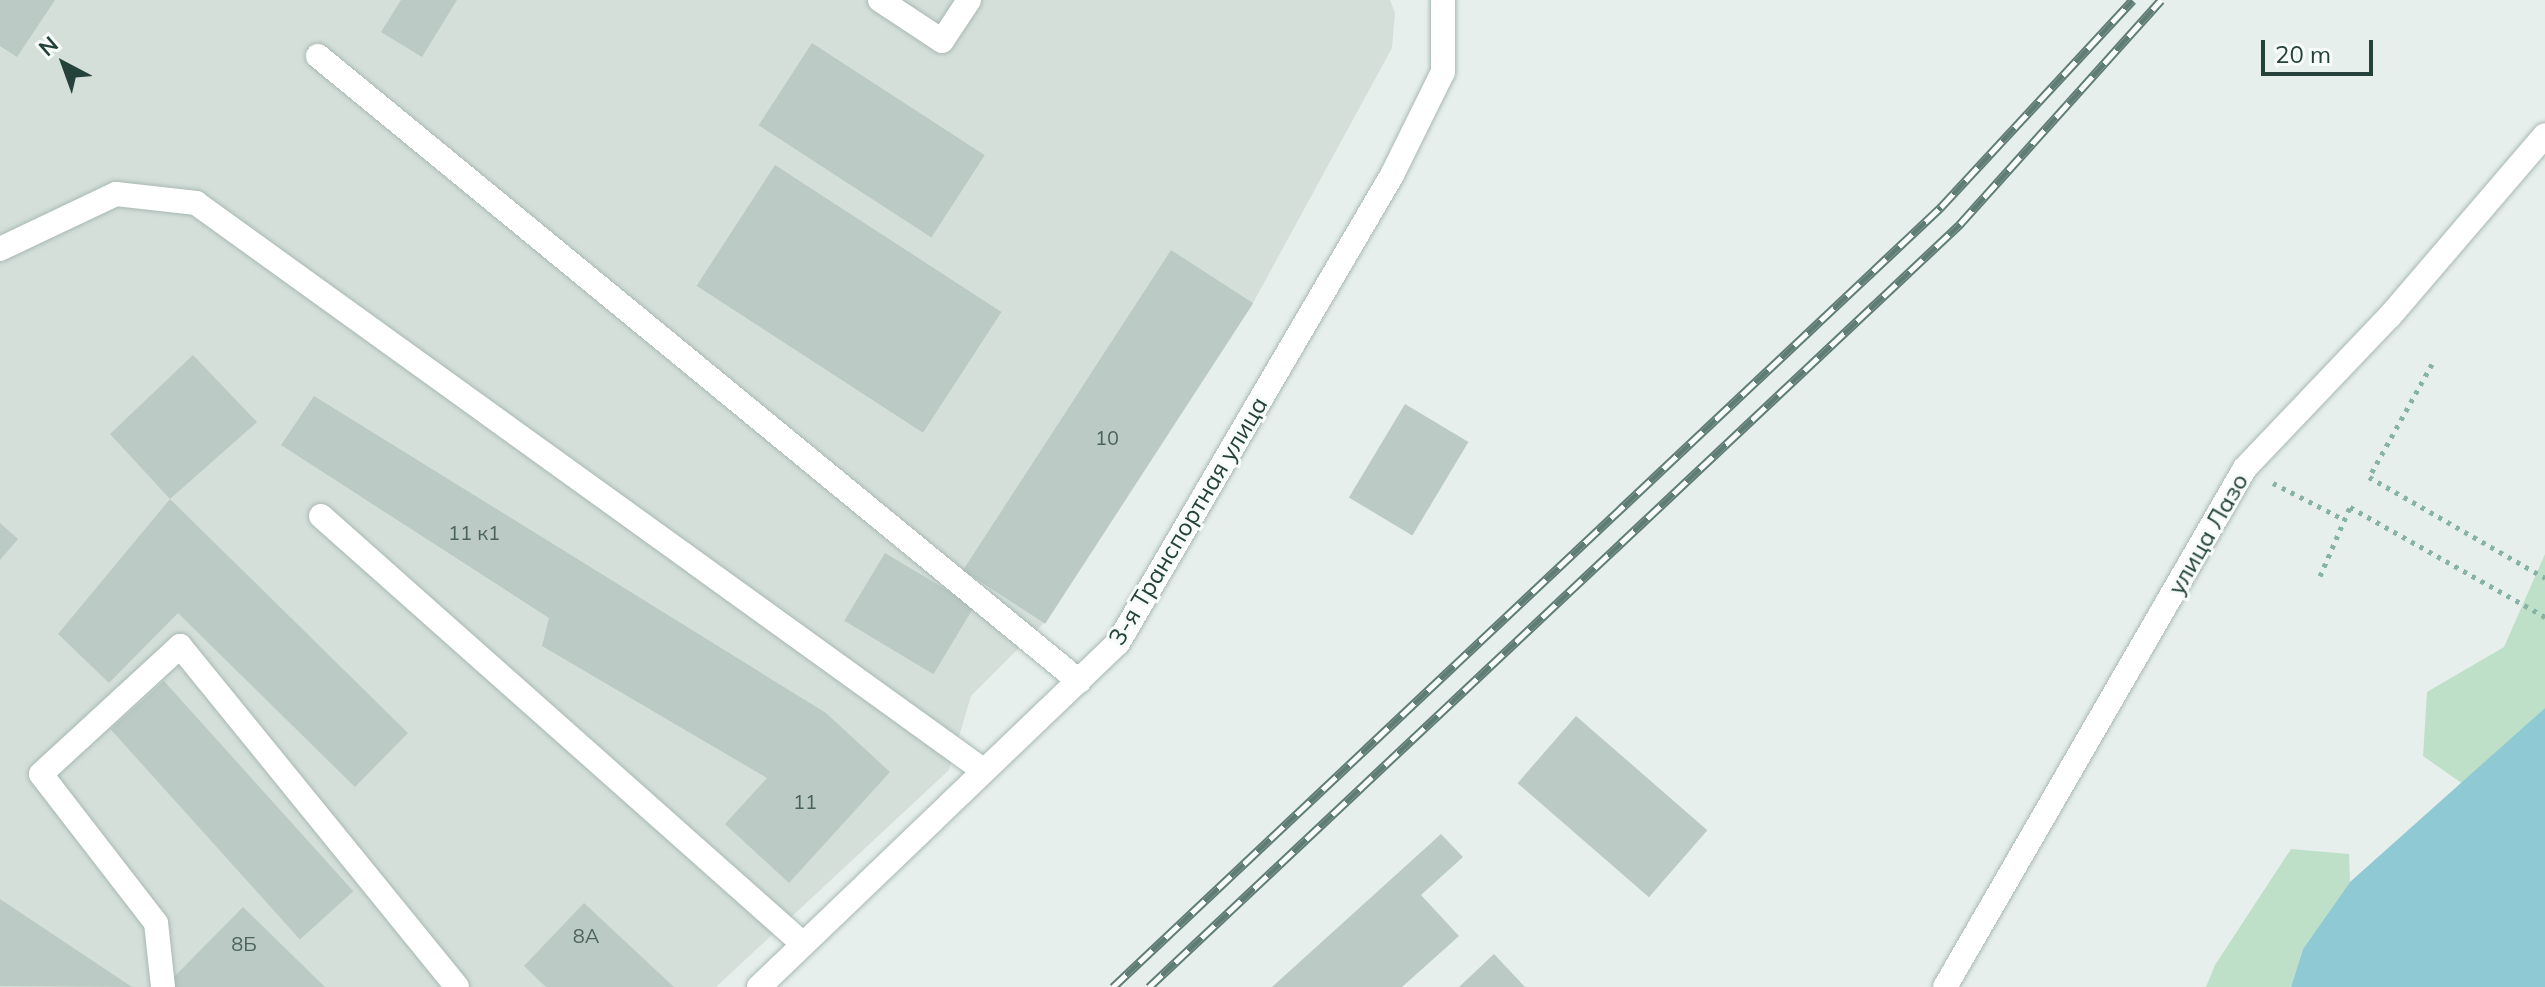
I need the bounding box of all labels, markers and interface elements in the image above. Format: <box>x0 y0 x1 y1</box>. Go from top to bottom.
north arrow <box>24 24 104 104</box>
scale bar <box>2265 24 2377 74</box>
text: N <box>33 30 64 62</box>
text: 20 m <box>2275 39 2331 69</box>
street label: 3-я Транспортная улица <box>1102 392 1274 650</box>
house number: 10 <box>1095 425 1119 449</box>
street label: улица Лазо <box>2162 468 2254 600</box>
house number: 11 к1 <box>448 520 500 544</box>
house number: 11 <box>793 789 817 813</box>
house number: 8А <box>573 923 599 947</box>
house number: 8Б <box>231 931 257 955</box>

